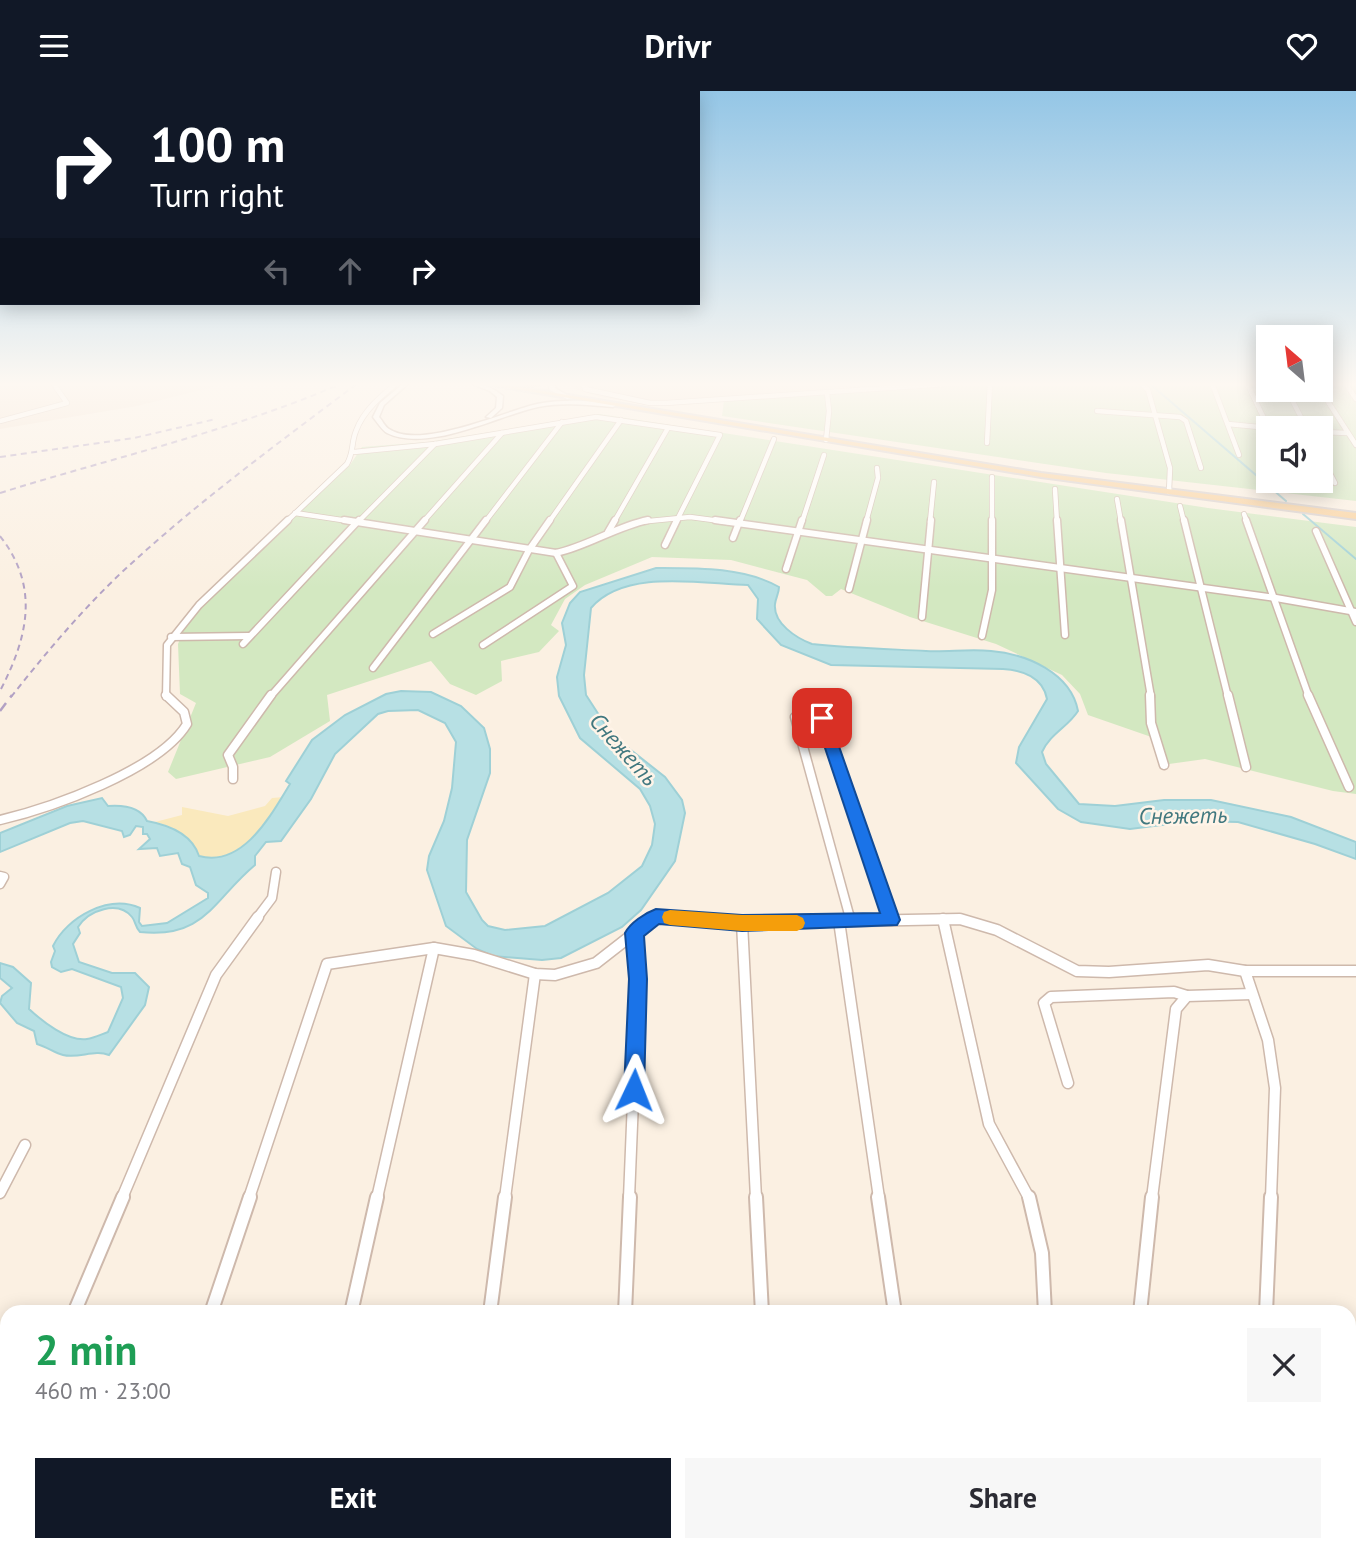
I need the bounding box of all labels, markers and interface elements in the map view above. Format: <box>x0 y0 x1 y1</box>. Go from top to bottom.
text: Drivr <box>644 25 712 67</box>
icon: menu <box>35 27 73 65</box>
icon: heart <box>1283 27 1321 65</box>
text: 100 m <box>150 112 285 176</box>
icon: right <box>35 119 126 210</box>
text: Turn right <box>150 174 284 216</box>
icon: left <box>258 252 296 290</box>
icon: ahead <box>331 252 369 290</box>
icon: right <box>404 252 442 290</box>
north arrow <box>1256 325 1334 403</box>
map controls <box>1256 325 1333 493</box>
button: sound <box>1256 416 1333 493</box>
pin <box>792 688 852 748</box>
icon: arrive <box>803 699 841 737</box>
water label: Снежеть <box>584 706 664 792</box>
water label: Снежеть <box>1138 800 1228 830</box>
position arrow <box>597 1053 671 1127</box>
text: 2 min <box>35 1322 137 1377</box>
button: close <box>1247 1328 1321 1402</box>
text: 460 m · 23:00 <box>35 1376 171 1405</box>
button: Exit <box>35 1458 671 1538</box>
button: Share <box>685 1458 1321 1538</box>

